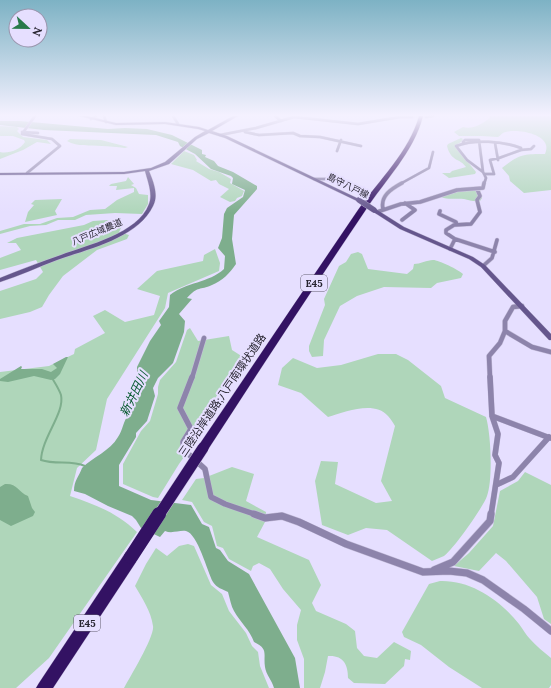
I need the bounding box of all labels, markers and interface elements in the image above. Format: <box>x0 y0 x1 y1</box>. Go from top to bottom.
north arrow <box>8 8 48 48</box>
text: N <box>29 25 45 39</box>
street label: 島守八戸線 <box>326 171 372 201</box>
street label: 八戸広域農道 <box>70 216 124 247</box>
road number: E45 <box>301 275 327 291</box>
street label: 三陸沿岸道路;八戸南環状道路 <box>175 331 269 459</box>
water label: 新井田川 <box>116 367 152 419</box>
road number: E45 <box>74 615 100 631</box>

